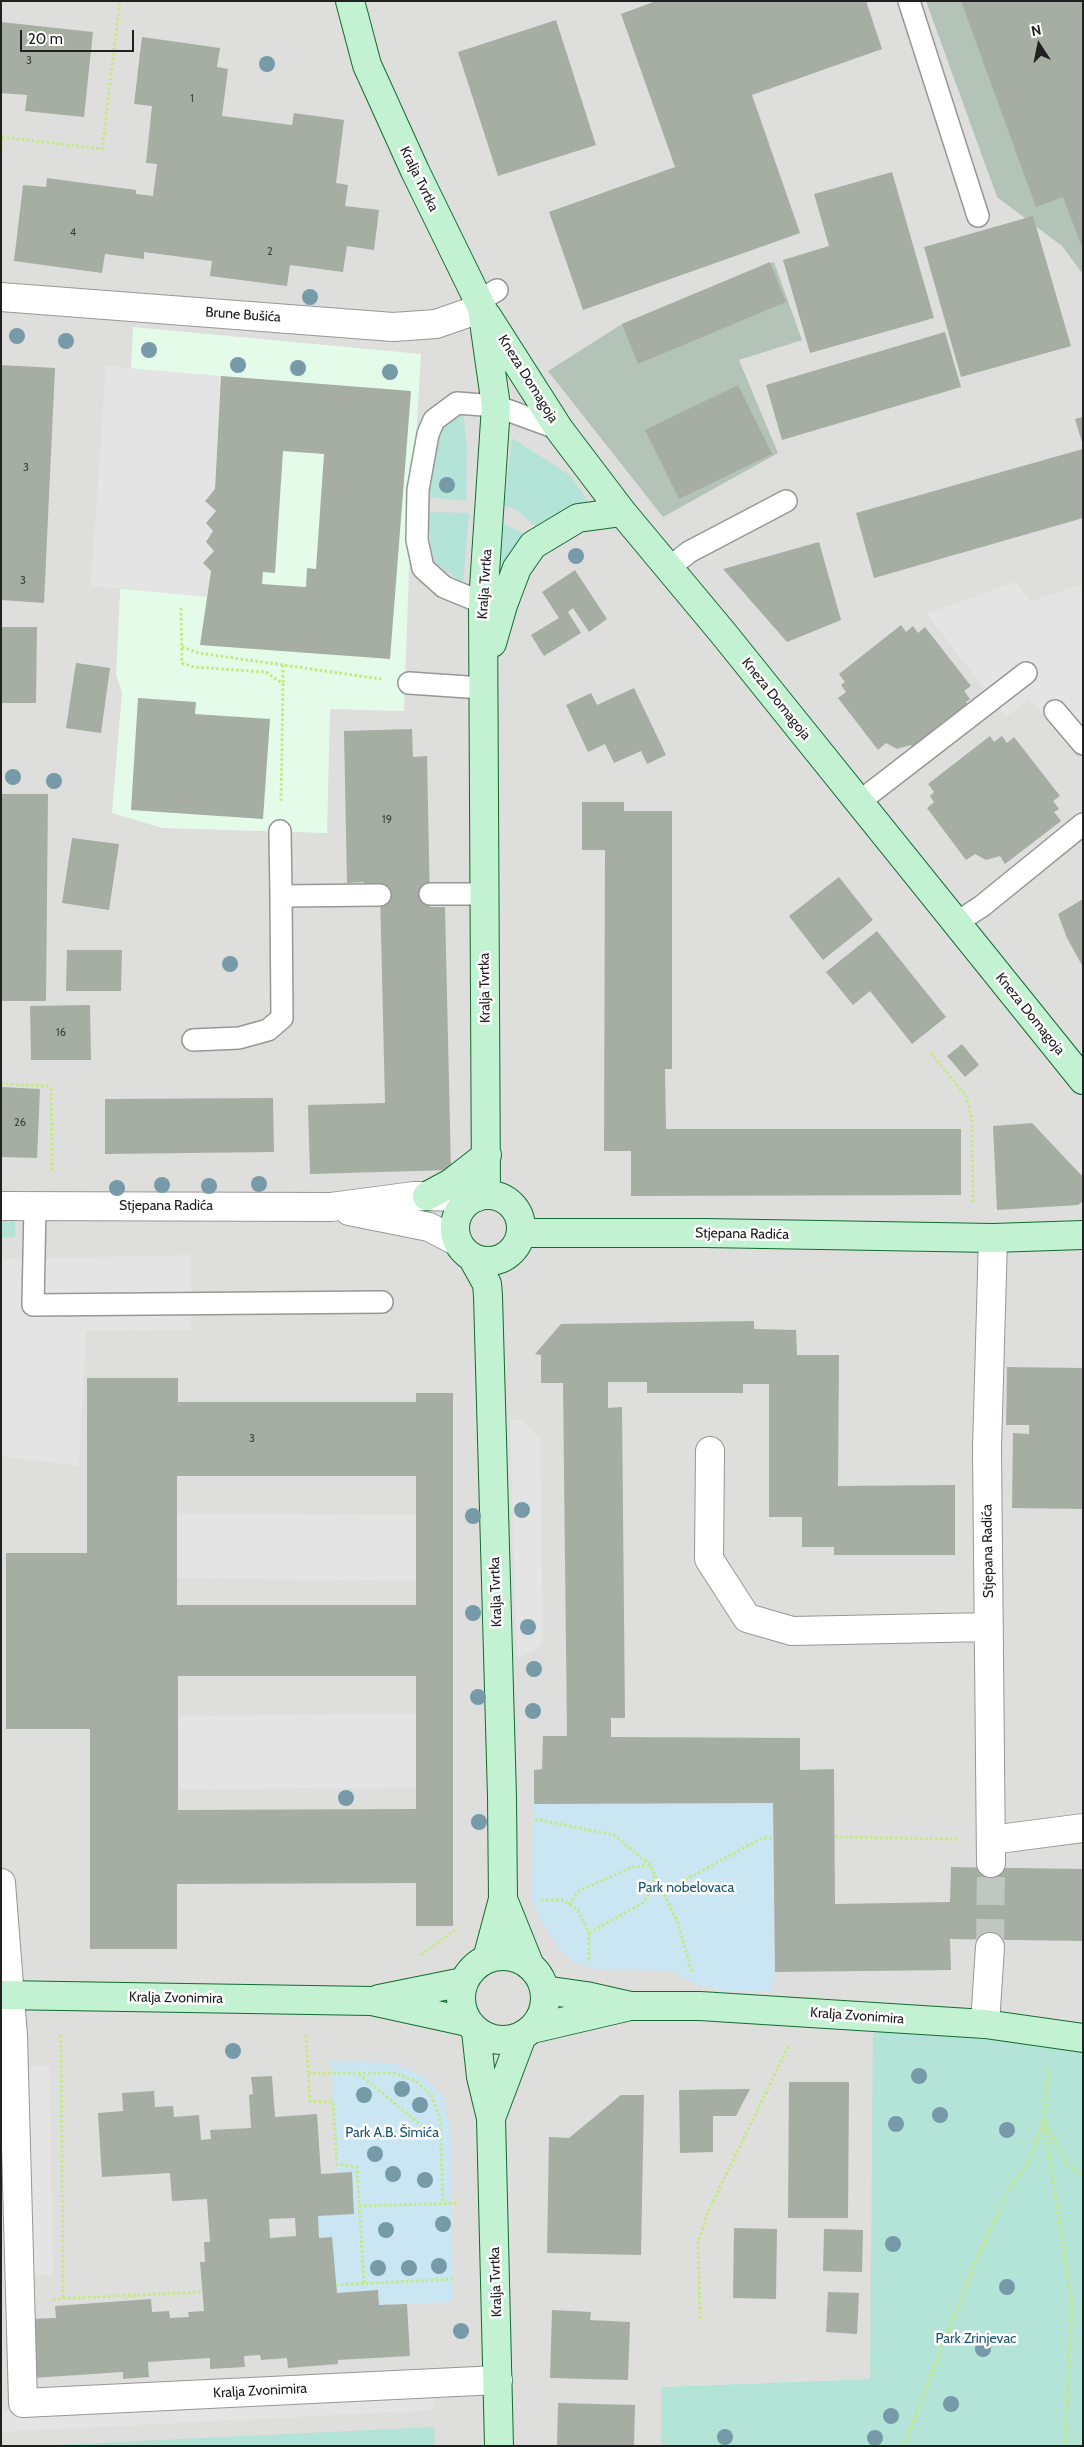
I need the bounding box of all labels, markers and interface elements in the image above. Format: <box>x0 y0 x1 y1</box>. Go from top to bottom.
scale bar <box>22 20 136 52</box>
north arrow <box>1014 20 1064 70</box>
text: N <box>1030 20 1043 40</box>
text: 20 m <box>28 30 63 48</box>
house number: 3 <box>26 54 32 68</box>
house number: 1 <box>190 92 194 106</box>
street label: Kralja Tvrtka <box>396 144 442 214</box>
house number: 4 <box>70 226 76 240</box>
house number: 2 <box>267 245 273 259</box>
street label: Brune Bušića <box>205 304 281 326</box>
street label: Kneza Domagoja <box>494 332 562 426</box>
house number: 3 <box>23 461 29 475</box>
street label: Kralja Tvrtka <box>474 548 496 620</box>
house number: 3 <box>20 574 26 588</box>
street label: Kneza Domagoja <box>738 655 814 743</box>
house number: 19 <box>382 813 392 827</box>
street label: Kralja Tvrtka <box>476 953 494 1023</box>
street label: Kneza Domagoja <box>992 970 1068 1058</box>
house number: 16 <box>56 1026 66 1040</box>
house number: 26 <box>14 1116 26 1130</box>
street label: Stjepana Radića <box>119 1198 213 1214</box>
street label: Stjepana Radića <box>695 1225 789 1243</box>
house number: 3 <box>249 1432 255 1446</box>
street label: Stjepana Radića <box>979 1504 997 1598</box>
street label: Kralja Tvrtka <box>486 1557 506 1627</box>
park label: Park nobelovaca <box>638 1880 734 1896</box>
street label: Kralja Zvonimira <box>129 1989 223 2007</box>
street label: Kralja Zvonimira <box>809 2004 905 2028</box>
park label: Park A.B. Šimića <box>345 2125 439 2141</box>
street label: Kralja Tvrtka <box>486 2247 506 2317</box>
park label: Park Zrinjevac <box>936 2331 1016 2347</box>
street label: Kralja Zvonimira <box>213 2380 307 2402</box>

